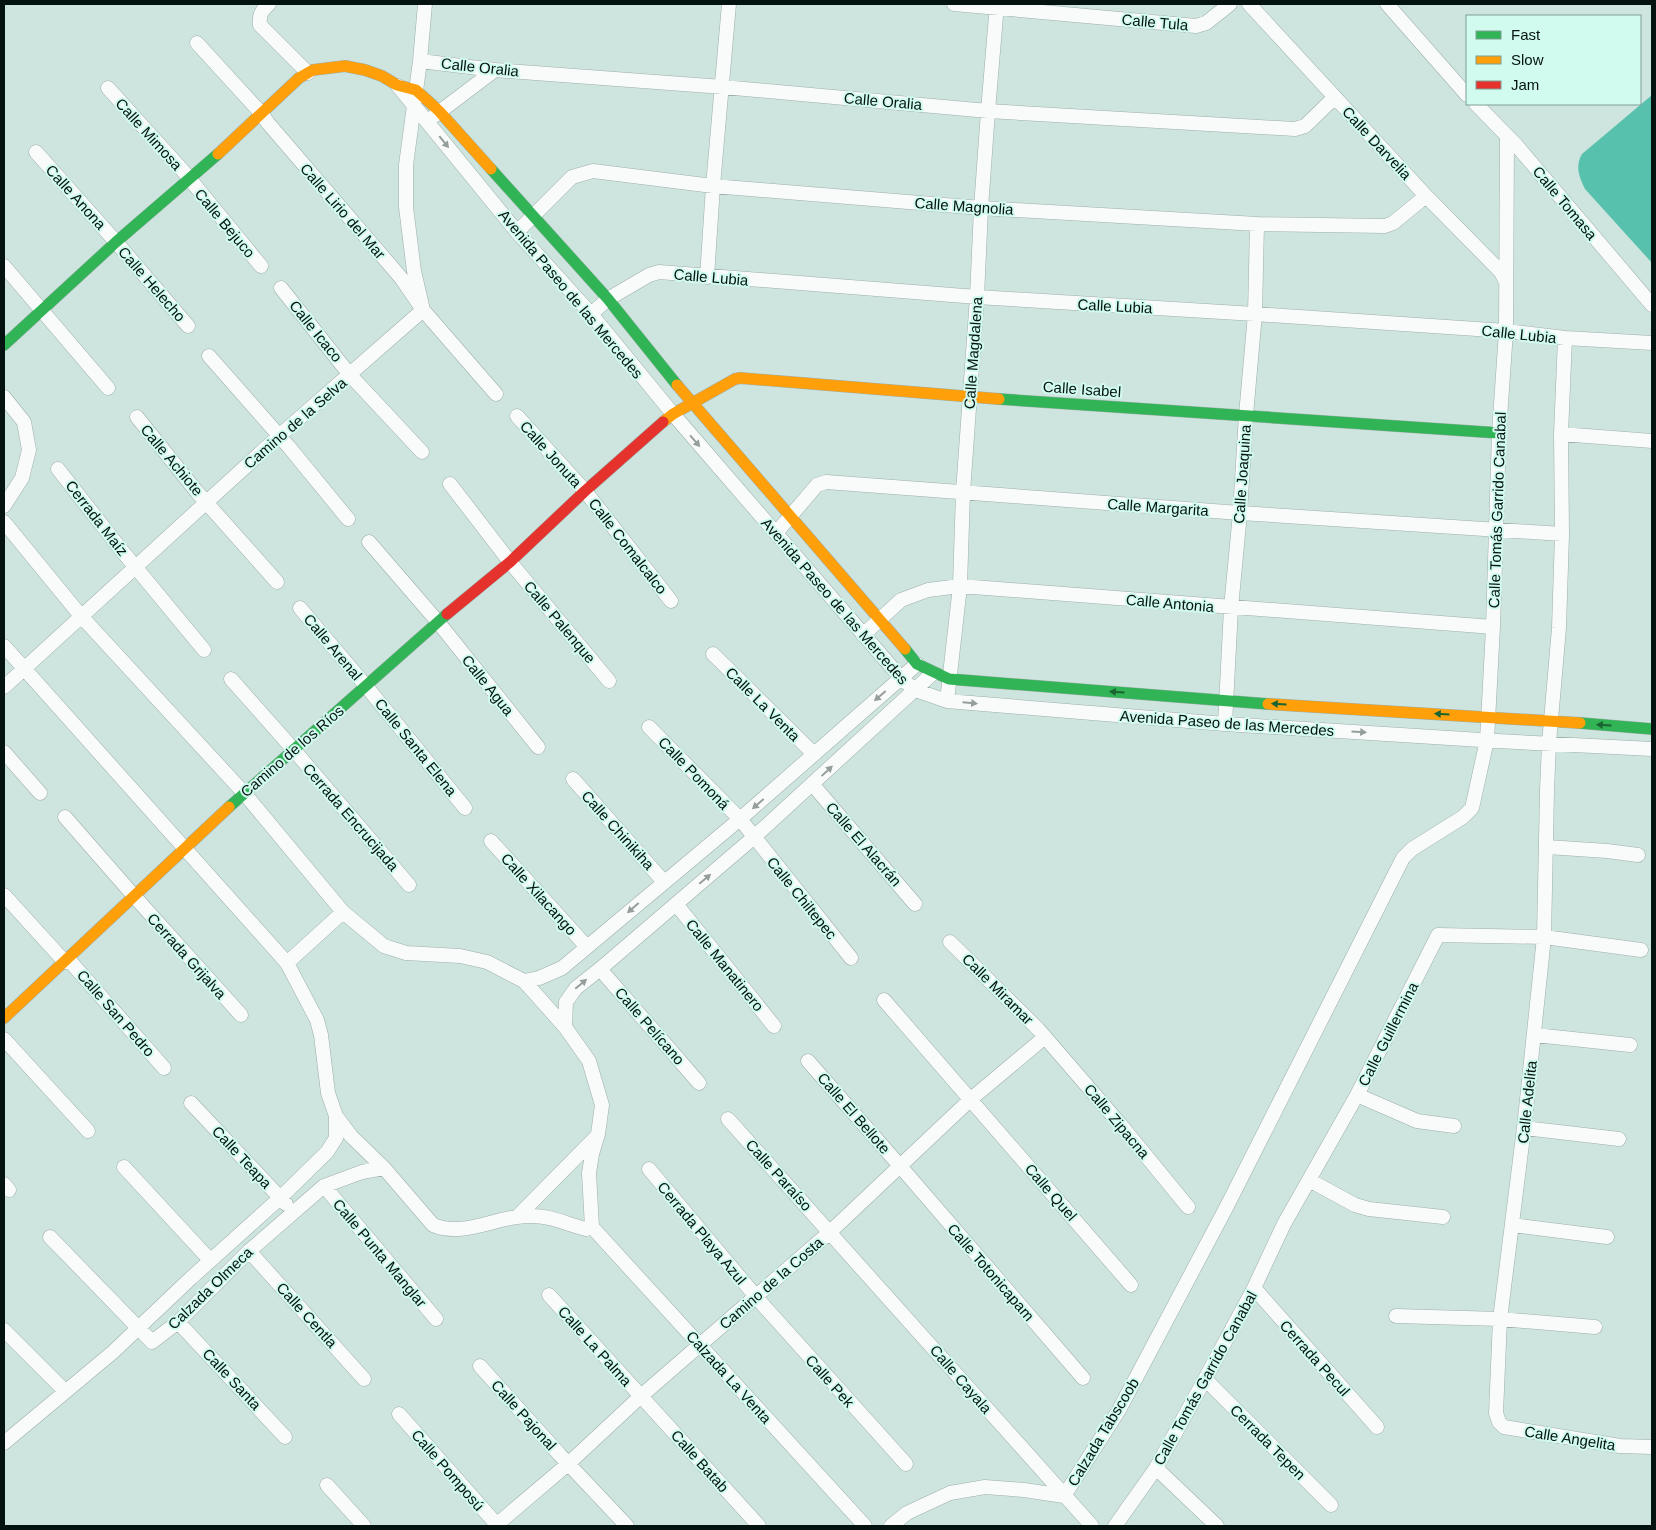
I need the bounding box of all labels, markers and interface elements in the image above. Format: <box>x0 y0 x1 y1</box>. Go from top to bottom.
street label: Calle Tula <box>1121 11 1190 33</box>
legend <box>1466 15 1641 105</box>
text: Fast <box>1511 26 1541 43</box>
text: Slow <box>1511 51 1544 68</box>
street label: Calle Oralia <box>440 54 521 80</box>
text: Jam <box>1511 76 1539 93</box>
street label: Calle Oralia <box>843 89 923 113</box>
street label: Calle Mimosa <box>112 95 186 174</box>
street label: Calle Darvelia <box>1339 103 1416 183</box>
one-way arrow <box>439 135 450 148</box>
street label: Calle Lirio del Mar <box>297 160 389 262</box>
street label: Calle Anona <box>43 161 110 233</box>
street label: Calle Tomasa <box>1529 163 1601 244</box>
street label: Calle Bejuco <box>191 185 259 261</box>
street label: Calle Magnolia <box>914 194 1015 218</box>
street label: Avenida Paseo de las Mercedes <box>495 206 647 382</box>
street label: Calle Helecho <box>115 243 189 325</box>
street label: Calle Lubia <box>673 265 750 289</box>
street label: Calle Magdalena <box>961 296 985 410</box>
street label: Calle Lubia <box>1077 296 1154 316</box>
street label: Calle Icaco <box>286 297 346 365</box>
street label: Calle Lubia <box>1481 322 1558 346</box>
street label: Camino de la Selva <box>240 373 350 472</box>
street label: Calle Isabel <box>1042 378 1122 400</box>
street label: Calle Tomás Garrido Canabal <box>1485 412 1509 608</box>
street label: Calle Jonuta <box>517 417 586 491</box>
street label: Calle Achiote <box>137 421 207 499</box>
street label: Calle Joaquina <box>1230 423 1254 524</box>
one-way arrow <box>690 434 701 447</box>
street label: Cerrada Maíz <box>62 477 132 559</box>
street label: Calle Comalcalco <box>585 495 671 597</box>
street label: Calle Margarita <box>1107 495 1210 519</box>
street label: Avenida Paseo de las Mercedes <box>758 514 912 688</box>
street label: Calle Palenque <box>521 578 599 666</box>
street label: Calle Antonia <box>1125 591 1215 615</box>
street label: Calle Arenal <box>300 611 366 683</box>
street label: Calle Agua <box>459 651 518 719</box>
street label: Calle La Venta <box>722 663 804 745</box>
one-way arrow <box>1109 688 1125 696</box>
one-way arrow <box>873 691 886 702</box>
street label: Calle Santa Elena <box>372 695 461 800</box>
one-way arrow <box>963 699 979 707</box>
one-way arrow <box>1271 700 1287 708</box>
street label: Camino de los Ríos <box>237 702 347 800</box>
street label: Avenida Paseo de las Mercedes <box>1119 707 1335 739</box>
one-way arrow <box>1433 710 1449 718</box>
one-way arrow <box>1595 720 1611 728</box>
one-way arrow <box>1351 729 1367 737</box>
street label: Calle Pomoná <box>655 733 733 813</box>
street label: Cerrada Encrucijada <box>300 760 403 875</box>
one-way arrow <box>821 766 834 777</box>
street label: Calle Chinikiha <box>578 787 658 873</box>
one-way arrow <box>751 798 764 809</box>
street label: Calle El Alacrán <box>823 798 905 890</box>
street label: Calle Xilacango <box>498 850 580 938</box>
street label: Calle Chiltepec <box>764 853 841 943</box>
one-way arrow <box>699 873 711 885</box>
one-way arrow <box>627 902 639 913</box>
street label: Cerrada Grijalva <box>144 910 230 1003</box>
street label: Calle Manatinero <box>683 916 767 1014</box>
street label: Calle Miramar <box>959 950 1037 1028</box>
street label: Calle San Pedro <box>74 966 158 1060</box>
one-way arrow <box>575 978 588 989</box>
street label: Calle Guillermina <box>1354 979 1422 1089</box>
street label: Calle Pelícano <box>612 984 688 1068</box>
street label: Calle Adelita <box>1514 1059 1540 1144</box>
street label: Calle El Bellote <box>814 1069 894 1157</box>
street label: Calle Zipacna <box>1081 1080 1153 1162</box>
street label: Calle Teapa <box>209 1122 276 1192</box>
street label: Calle Paraíso <box>743 1136 815 1214</box>
street label: Calle Quel <box>1022 1160 1080 1224</box>
street label: Cerrada Playa Azul <box>654 1178 750 1288</box>
street label: Calle Punta Manglar <box>330 1195 430 1311</box>
street label: Calle Totonicapam <box>944 1220 1038 1324</box>
street label: Camino de la Costa <box>716 1233 827 1333</box>
street label: Calzada Olmeca <box>164 1243 256 1333</box>
street label: Calle Centla <box>273 1279 341 1352</box>
street label: Calle Tomás Garrido Canabal <box>1150 1288 1260 1468</box>
street label: Calle La Palma <box>555 1303 636 1390</box>
street label: Cerrada Pecul <box>1277 1317 1353 1399</box>
street label: Calzada La Venta <box>683 1327 775 1427</box>
street label: Calle Cayala <box>927 1341 996 1417</box>
street label: Calle Santa <box>199 1345 265 1414</box>
street label: Calle Pek <box>802 1351 858 1411</box>
street label: Calzada Tabscoob <box>1064 1375 1142 1489</box>
street label: Calle Pajonal <box>488 1376 560 1454</box>
street label: Cerrada Tepen <box>1227 1401 1309 1483</box>
street label: Calle Angelita <box>1523 1422 1617 1454</box>
street label: Calle Pomposú <box>408 1426 488 1514</box>
street label: Calle Batab <box>668 1426 732 1496</box>

